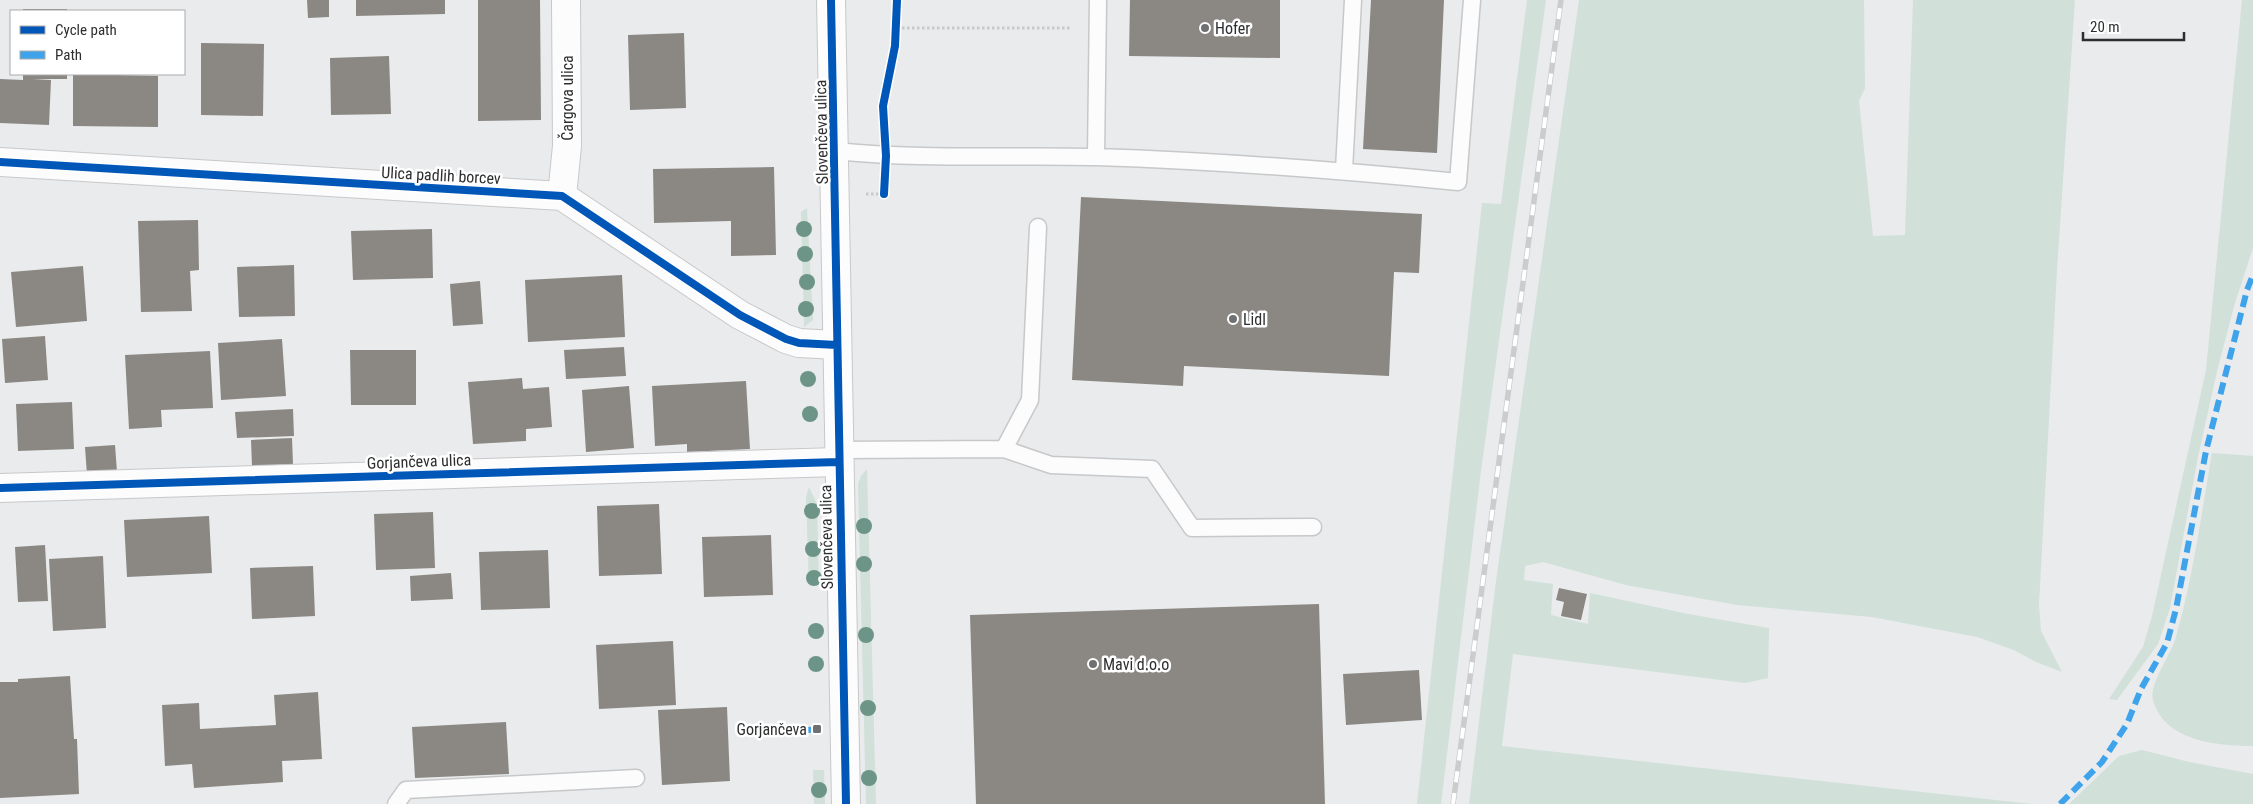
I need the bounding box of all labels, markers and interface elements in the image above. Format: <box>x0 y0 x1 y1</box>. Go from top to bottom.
legend <box>10 10 185 75</box>
scale bar <box>2083 10 2184 42</box>
text: 20 m <box>2090 18 2120 36</box>
place label: Hofer <box>1215 19 1250 38</box>
text: Cycle path <box>55 21 117 39</box>
marker: Hofer <box>1199 22 1211 34</box>
text: Path <box>55 46 82 64</box>
street label: Čargova ulica <box>557 55 577 141</box>
street label: Slovenčeva ulica <box>811 79 832 185</box>
street label: Ulica padlih borcev <box>381 163 501 188</box>
place label: Lidl <box>1243 310 1266 329</box>
marker: Lidl <box>1227 313 1239 325</box>
street label: Gorjančeva ulica <box>367 450 471 473</box>
street label: Slovenčeva ulica <box>816 484 837 590</box>
place label: Mavi d.o.o <box>1103 655 1169 674</box>
marker: Mavi d.o.o <box>1087 658 1099 670</box>
place label: Gorjančeva <box>736 720 807 739</box>
marker: Gorjančeva <box>811 723 823 735</box>

